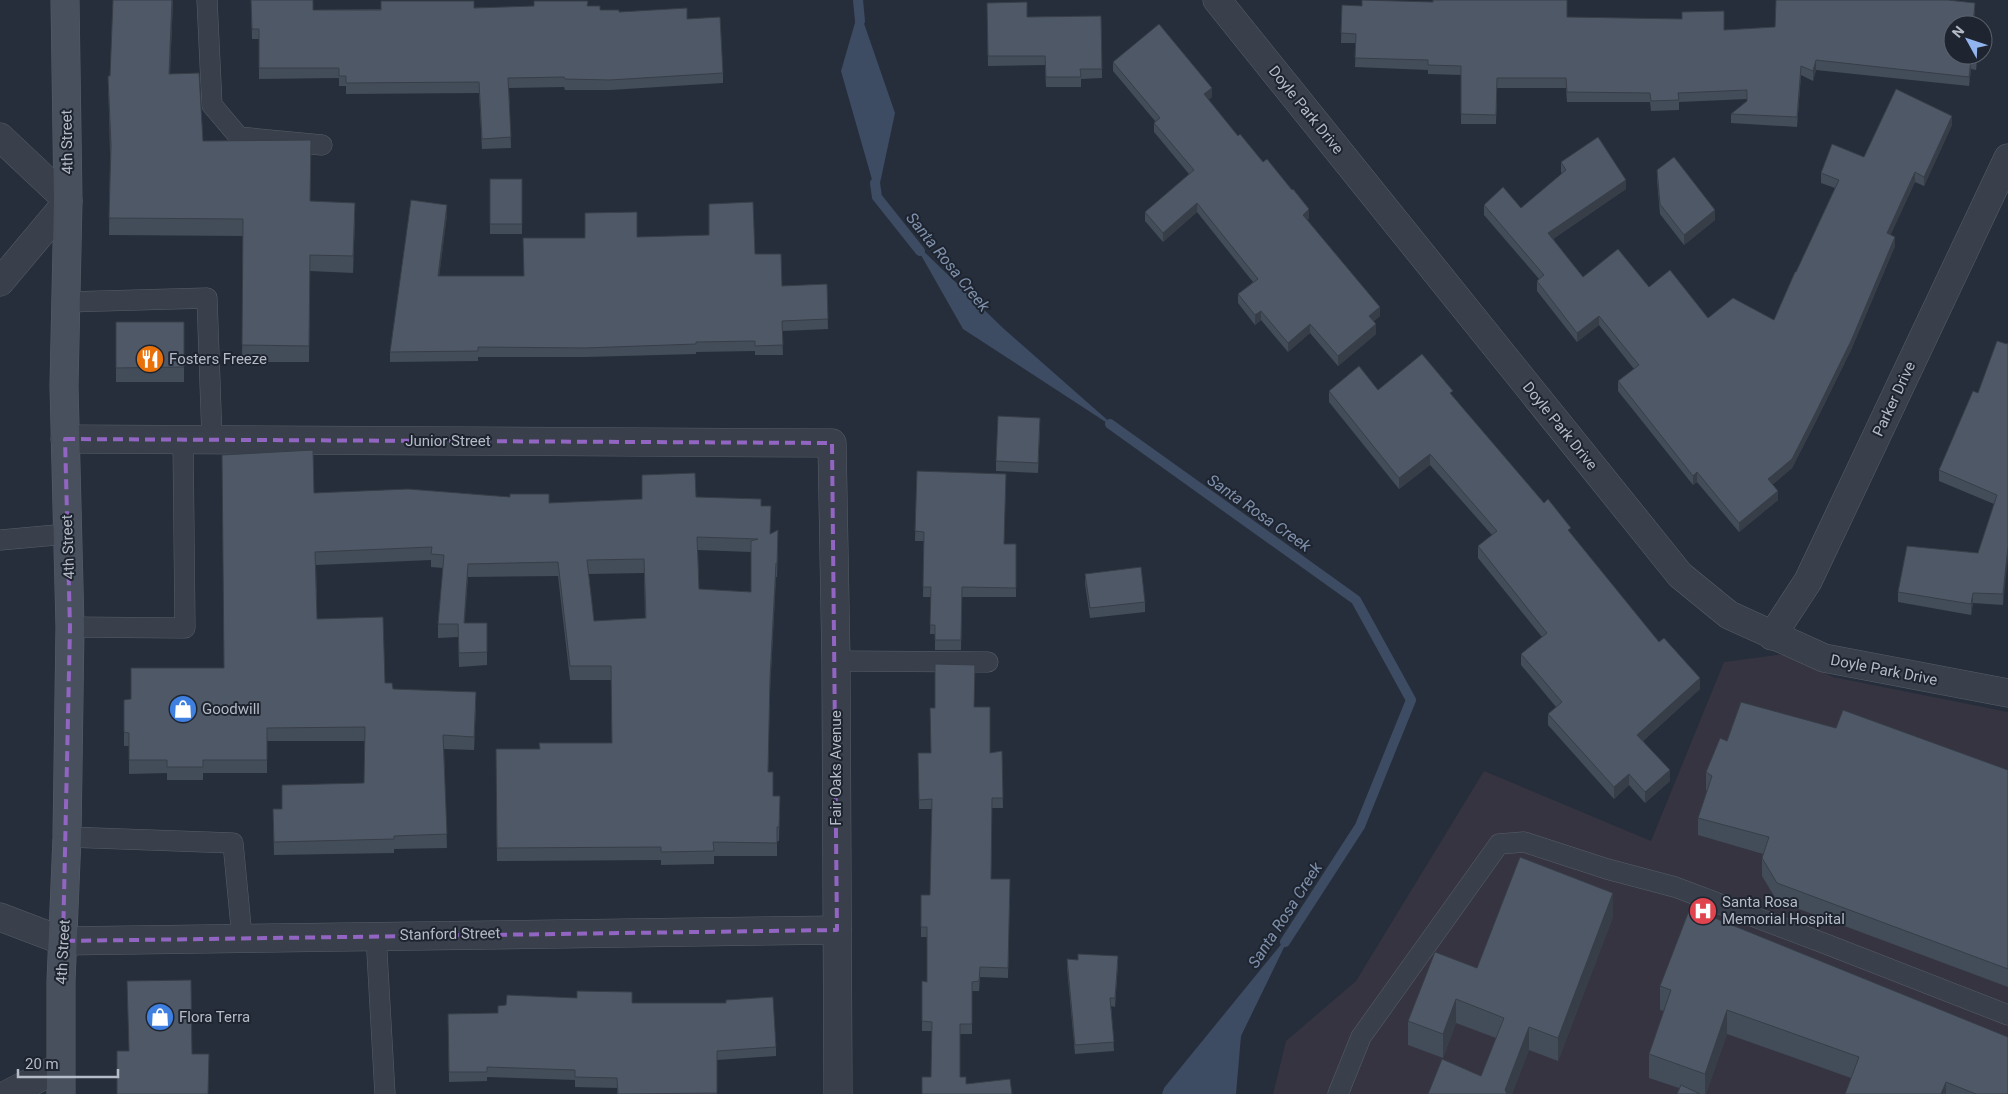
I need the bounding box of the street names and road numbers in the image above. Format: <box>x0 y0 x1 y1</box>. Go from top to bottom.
street label: Doyle Park Drive <box>1265 62 1347 158</box>
street label: 4th Street <box>57 109 77 175</box>
street label: Parker Drive <box>1869 359 1919 439</box>
street label: Doyle Park Drive <box>1519 378 1601 474</box>
street label: Junior Street <box>405 432 491 450</box>
street label: 4th Street <box>58 514 78 580</box>
street label: Doyle Park Drive <box>1829 651 1939 689</box>
street label: Fair Oaks Avenue <box>827 710 845 826</box>
street label: 4th Street <box>52 919 74 985</box>
street label: Stanford Street <box>399 924 501 944</box>

